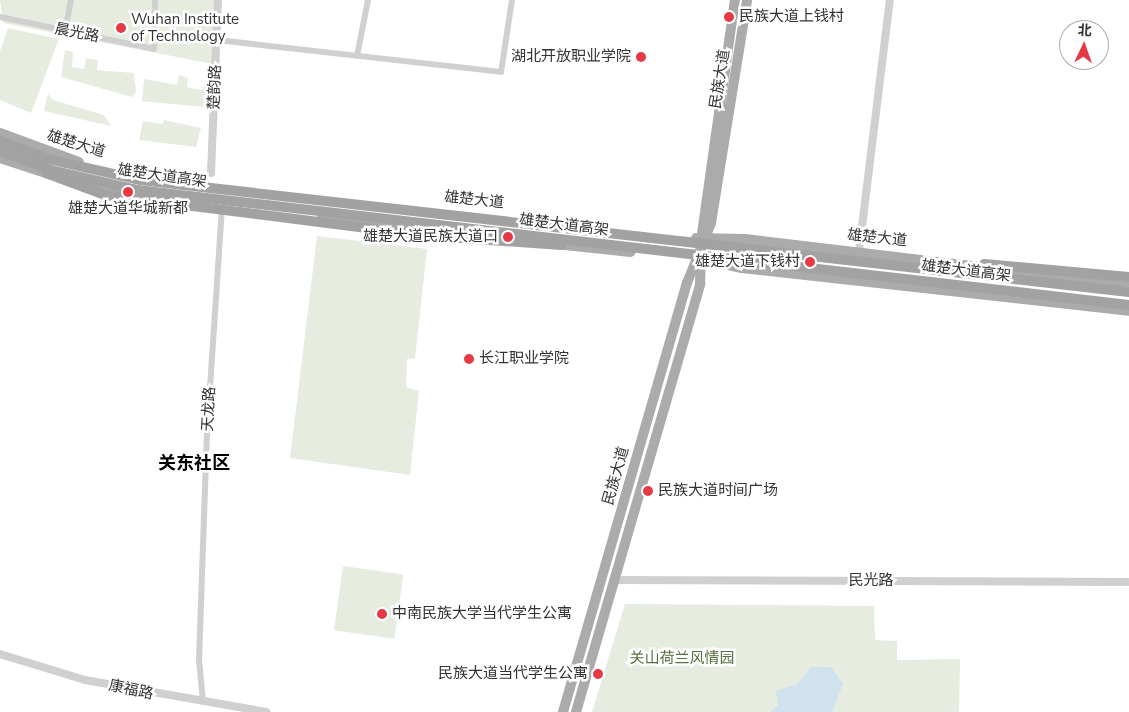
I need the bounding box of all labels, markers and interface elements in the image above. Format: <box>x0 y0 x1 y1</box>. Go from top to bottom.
place label: 民族大道上钱村 <box>739 8 844 26</box>
place label: Wuhan Institute of Technology <box>131 10 239 45</box>
marker: 民族大道上钱村 <box>723 11 735 23</box>
street label: 晨光路 <box>53 20 101 46</box>
north arrow <box>1059 20 1109 70</box>
text: 北 <box>1077 21 1092 40</box>
marker: Wuhan Institute of Technology <box>115 22 127 34</box>
place label: 湖北开放职业学院 <box>511 48 631 66</box>
street label: 民族大道 <box>706 48 734 110</box>
marker: 湖北开放职业学院 <box>635 51 647 63</box>
street label: 楚韵路 <box>205 64 225 110</box>
street label: 雄楚大道 <box>45 127 107 161</box>
street label: 雄楚大道高架 <box>116 161 208 191</box>
marker: 雄楚大道华城新都 <box>122 186 134 198</box>
street label: 雄楚大道 <box>443 188 505 212</box>
place label: 雄楚大道华城新都 <box>68 200 188 218</box>
street label: 雄楚大道高架 <box>518 211 610 239</box>
street label: 雄楚大道 <box>846 226 908 250</box>
place label: 雄楚大道民族大道口 <box>363 228 498 246</box>
marker: 雄楚大道民族大道口 <box>502 231 514 243</box>
place label: 雄楚大道下钱村 <box>695 253 800 271</box>
marker: 雄楚大道下钱村 <box>804 256 816 268</box>
street label: 雄楚大道高架 <box>920 257 1012 285</box>
place label: 长江职业学院 <box>479 350 569 368</box>
marker: 长江职业学院 <box>463 353 475 365</box>
street label: 天龙路 <box>199 386 219 432</box>
street label: 民族大道 <box>599 445 633 507</box>
district label: 关东社区 <box>158 452 230 474</box>
place label: 民族大道时间广场 <box>658 482 778 500</box>
marker: 民族大道时间广场 <box>642 485 654 497</box>
street label: 民光路 <box>849 572 893 590</box>
place label: 中南民族大学当代学生公寓 <box>392 605 572 623</box>
marker: 中南民族大学当代学生公寓 <box>376 608 388 620</box>
park label: 关山荷兰风情园 <box>630 650 734 668</box>
place label: 民族大道当代学生公寓 <box>438 665 588 683</box>
marker: 民族大道当代学生公寓 <box>592 668 604 680</box>
street label: 康福路 <box>107 677 155 703</box>

